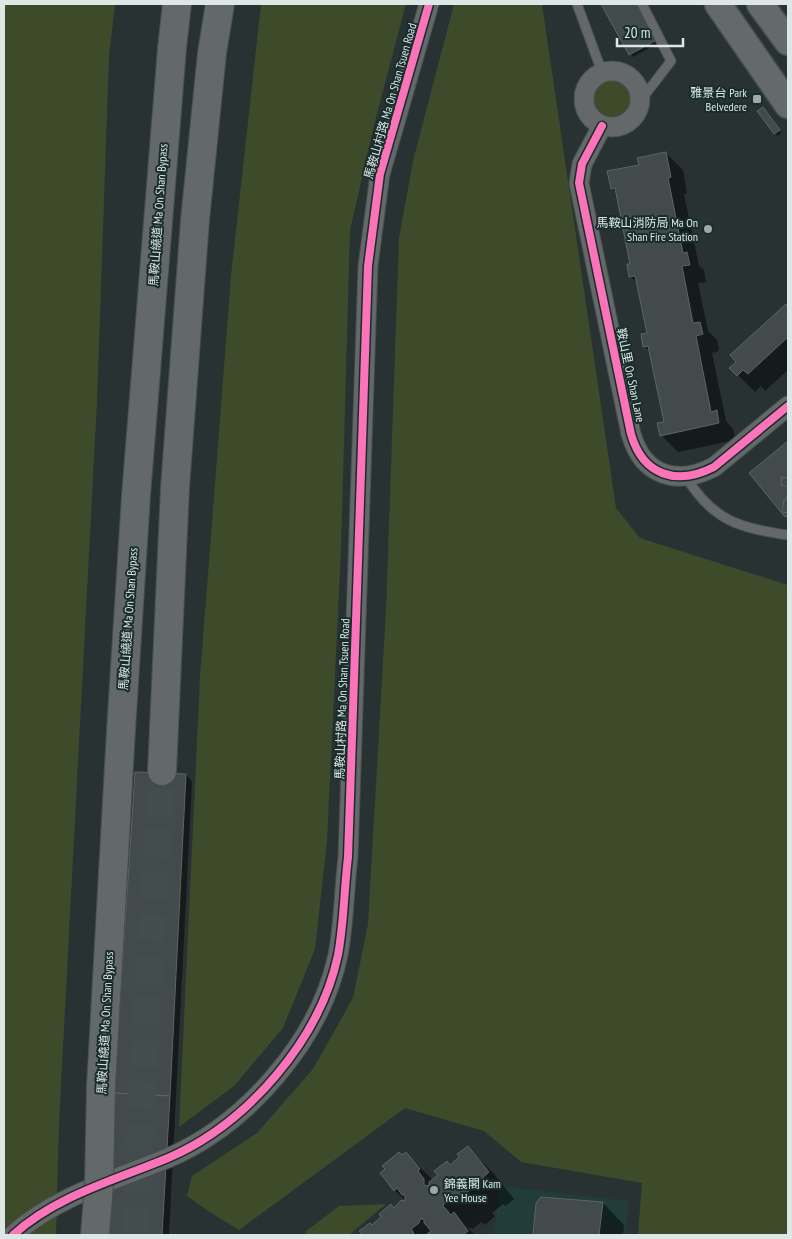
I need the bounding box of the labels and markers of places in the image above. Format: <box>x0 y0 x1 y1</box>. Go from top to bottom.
place label: 雅景台 Park Belvedere <box>691 85 747 114</box>
marker: 雅景台 Park Belvedere <box>751 93 763 105</box>
place label: 馬鞍山消防局 Ma On Shan Fire Station <box>597 215 698 244</box>
marker: 馬鞍山消防局 Ma On Shan Fire Station <box>702 223 714 235</box>
place label: 錦義閣 Kam Yee House <box>444 1176 501 1205</box>
marker: 錦義閣 Kam Yee House <box>428 1184 440 1196</box>

